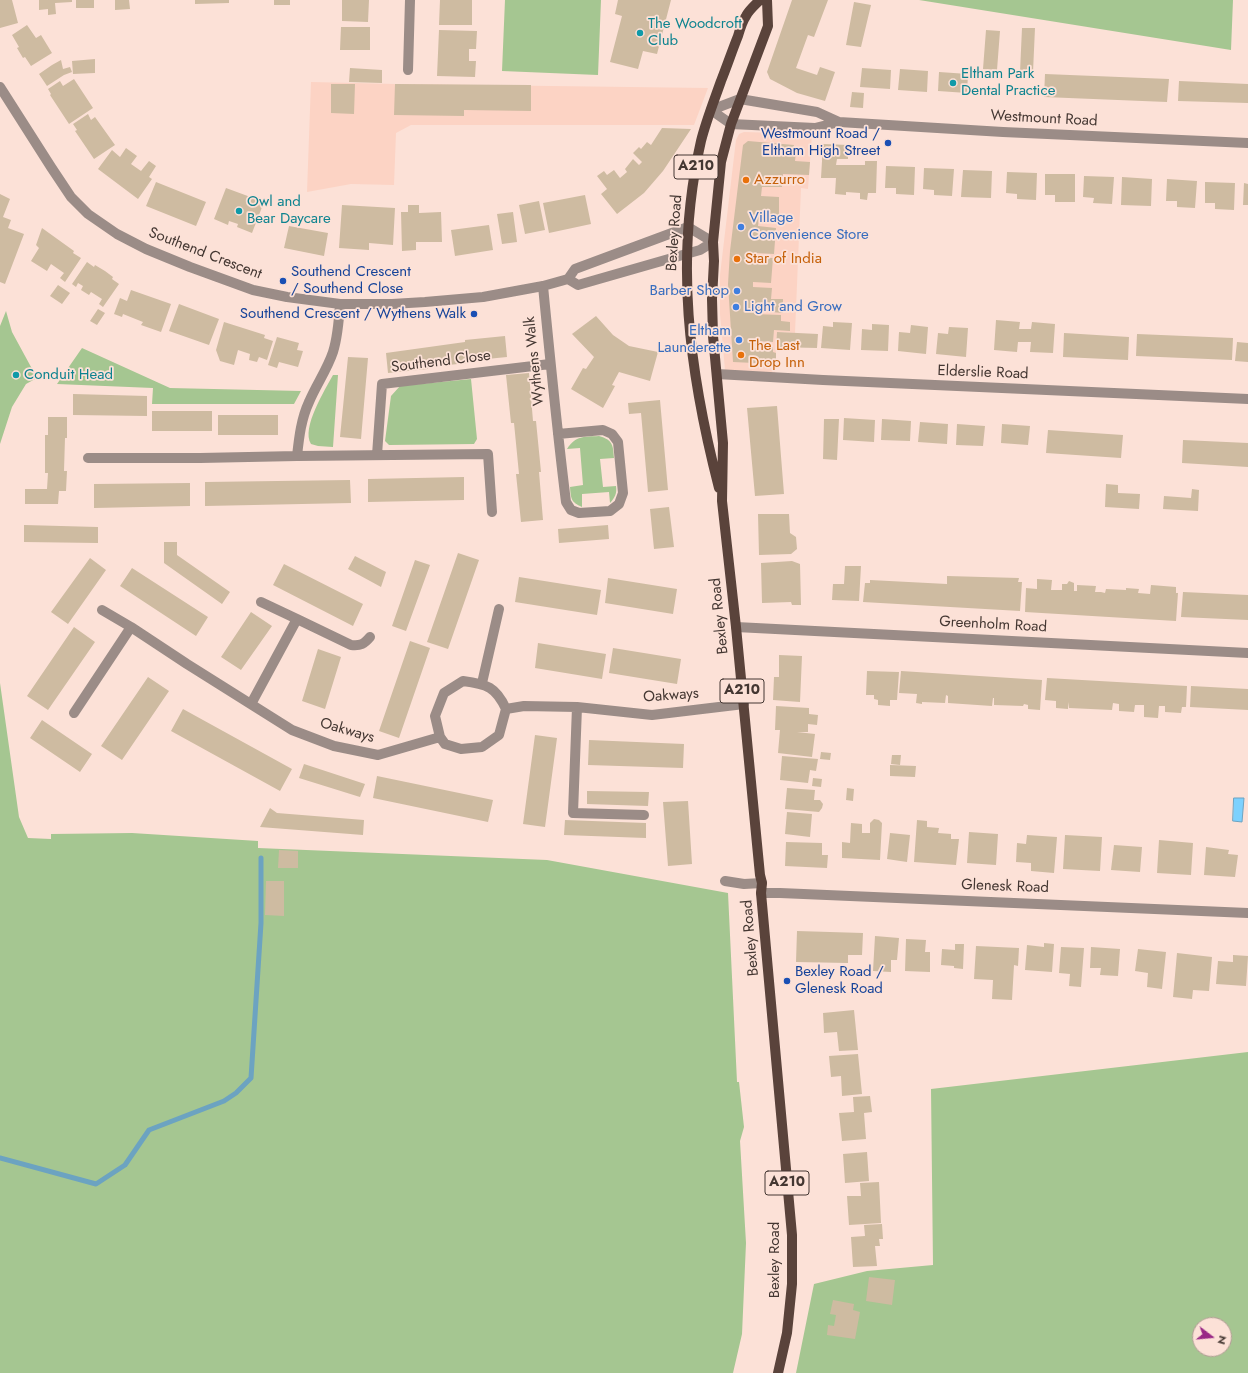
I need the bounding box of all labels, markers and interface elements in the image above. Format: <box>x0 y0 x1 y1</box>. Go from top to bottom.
place label: The Woodcroft Club <box>648 15 742 50</box>
marker: The Woodcroft Club <box>635 28 645 38</box>
place label: Eltham Park Dental Practice <box>961 65 1055 100</box>
marker: Eltham Park Dental Practice <box>948 78 958 88</box>
street label: Westmount Road <box>990 107 1098 131</box>
place label: Westmount Road / Eltham High Street <box>761 125 880 160</box>
marker: Westmount Road / Eltham High Street <box>883 138 893 148</box>
road number: A210 <box>674 155 718 179</box>
place label: Azzurro <box>754 171 805 189</box>
marker: Azzurro <box>741 175 751 185</box>
place label: Owl and Bear Daycare <box>247 193 331 228</box>
street label: Bexley Road <box>663 194 687 272</box>
marker: Owl and Bear Daycare <box>234 206 244 216</box>
place label: Village Convenience Store <box>749 209 869 244</box>
marker: Village Convenience Store <box>736 222 746 232</box>
street label: Southend Crescent <box>146 224 264 284</box>
place label: Star of India <box>745 250 822 268</box>
marker: Star of India <box>732 254 742 264</box>
place label: Southend Crescent / Southend Close <box>291 263 411 298</box>
marker: Southend Crescent / Southend Close <box>278 276 288 286</box>
place label: Barber Shop <box>650 282 729 300</box>
marker: Barber Shop <box>732 286 742 296</box>
place label: Light and Grow <box>744 298 842 316</box>
marker: Light and Grow <box>731 302 741 312</box>
place label: Southend Crescent / Wythens Walk <box>240 305 466 323</box>
marker: Southend Crescent / Wythens Walk <box>469 309 479 319</box>
street label: Wythens Walk <box>521 315 549 407</box>
place label: Eltham Launderette <box>657 322 731 357</box>
marker: Eltham Launderette <box>734 335 744 345</box>
place label: The Last Drop Inn <box>749 337 805 372</box>
street label: Southend Close <box>390 347 492 377</box>
marker: The Last Drop Inn <box>736 350 746 360</box>
street label: Elderslie Road <box>937 362 1029 384</box>
place label: Conduit Head <box>24 366 113 384</box>
marker: Conduit Head <box>11 370 21 380</box>
street label: Bexley Road <box>707 577 733 655</box>
street label: Greenholm Road <box>939 613 1047 637</box>
road number: A210 <box>720 679 764 703</box>
street label: Oakways <box>643 685 699 707</box>
street label: Oakways <box>318 715 376 747</box>
street label: Glenesk Road <box>961 876 1049 898</box>
street label: Bexley Road <box>739 899 763 977</box>
place label: Bexley Road / Glenesk Road <box>795 963 884 998</box>
marker: Bexley Road / Glenesk Road <box>782 976 792 986</box>
road number: A210 <box>765 1171 809 1195</box>
street label: Bexley Road <box>766 1222 784 1298</box>
north arrow <box>1192 1317 1232 1357</box>
text: N <box>1214 1334 1231 1346</box>

